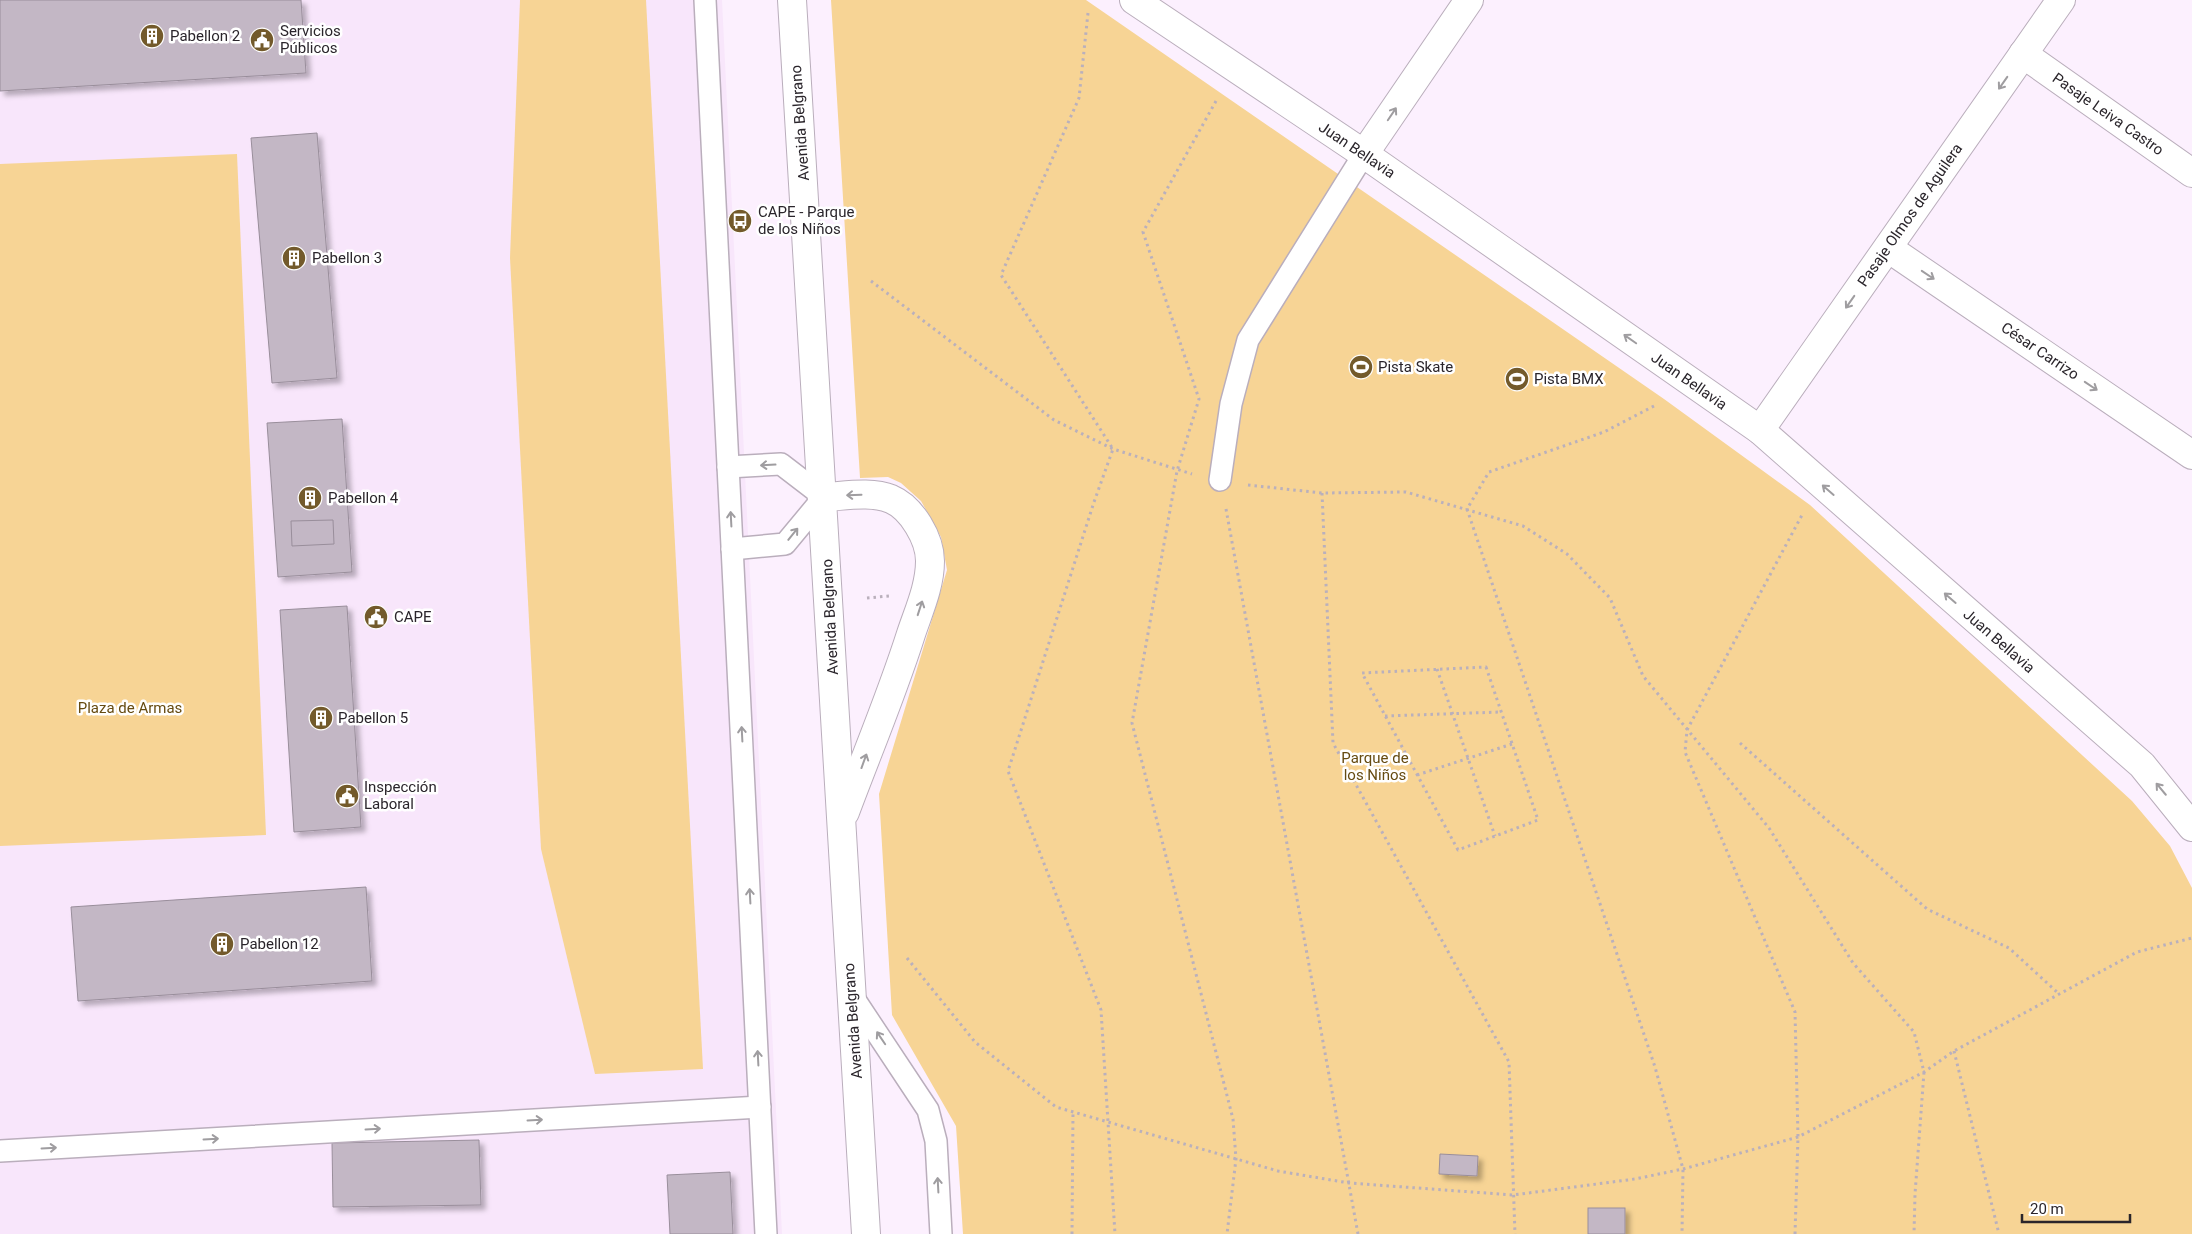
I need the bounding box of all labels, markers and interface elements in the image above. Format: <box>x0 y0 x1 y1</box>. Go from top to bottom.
place label: Servicios Públicos <box>280 22 341 57</box>
building icon: Pabellon 2 <box>139 23 165 49</box>
place label: Pabellon 2 <box>170 27 240 45</box>
public building icon: Servicios Públicos <box>249 27 275 53</box>
street label: Avenida Belgrano <box>787 65 813 181</box>
street label: Pasaje Leiva Castro <box>2049 69 2167 159</box>
one-way arrow <box>1998 76 2008 90</box>
one-way arrow <box>1387 107 1397 121</box>
street label: Juan Bellavia <box>1315 118 1399 182</box>
street label: Pasaje Olmos de Aguilera <box>1854 140 1966 290</box>
place label: CAPE - Parque de los Niños <box>758 203 854 238</box>
bus stop icon: CAPE - Parque de los Niños <box>727 208 753 234</box>
building icon: Pabellon 3 <box>281 245 307 271</box>
place label: Pabellon 3 <box>312 249 382 267</box>
one-way arrow <box>1921 270 1935 280</box>
one-way arrow <box>1845 295 1855 309</box>
street label: César Carrizo <box>1998 318 2082 384</box>
one-way arrow <box>1623 334 1637 344</box>
street label: Juan Bellavia <box>1648 348 1730 414</box>
sports icon: Pista Skate <box>1348 354 1374 380</box>
place label: Pista Skate <box>1378 358 1453 376</box>
sports icon: Pista BMX <box>1504 366 1530 392</box>
place label: Pista BMX <box>1534 370 1604 388</box>
one-way arrow <box>2084 381 2098 391</box>
one-way arrow <box>760 460 776 469</box>
building icon: Pabellon 4 <box>297 485 323 511</box>
one-way arrow <box>1822 485 1835 496</box>
place label: Pabellon 4 <box>328 489 399 507</box>
one-way arrow <box>847 491 863 500</box>
one-way arrow <box>726 511 735 527</box>
one-way arrow <box>788 528 799 541</box>
street label: Avenida Belgrano <box>818 559 842 675</box>
one-way arrow <box>1944 592 1957 604</box>
one-way arrow <box>916 601 925 617</box>
public building icon: CAPE <box>363 604 389 630</box>
street label: Juan Bellavia <box>1960 605 2038 677</box>
place label: CAPE <box>394 608 432 626</box>
park label: Plaza de Armas <box>78 699 182 717</box>
building icon: Pabellon 5 <box>308 705 334 731</box>
place label: Pabellon 5 <box>338 709 408 727</box>
one-way arrow <box>737 726 746 742</box>
park label: Parque de los Niños <box>1341 749 1409 784</box>
one-way arrow <box>860 754 869 769</box>
place label: Inspección Laboral <box>364 778 437 813</box>
one-way arrow <box>2156 782 2167 795</box>
public building icon: Inspección Laboral <box>334 783 360 809</box>
one-way arrow <box>745 888 754 904</box>
building icon: Pabellon 12 <box>209 931 235 957</box>
place label: Pabellon 12 <box>240 935 319 953</box>
street label: Avenida Belgrano <box>840 963 866 1079</box>
one-way arrow <box>876 1031 886 1045</box>
one-way arrow <box>753 1050 762 1066</box>
one-way arrow <box>527 1115 543 1124</box>
one-way arrow <box>365 1125 381 1134</box>
one-way arrow <box>203 1134 219 1143</box>
one-way arrow <box>40 1144 56 1153</box>
one-way arrow <box>934 1178 943 1194</box>
scale bar <box>2022 1192 2130 1224</box>
text: 20 m <box>2030 1200 2064 1218</box>

